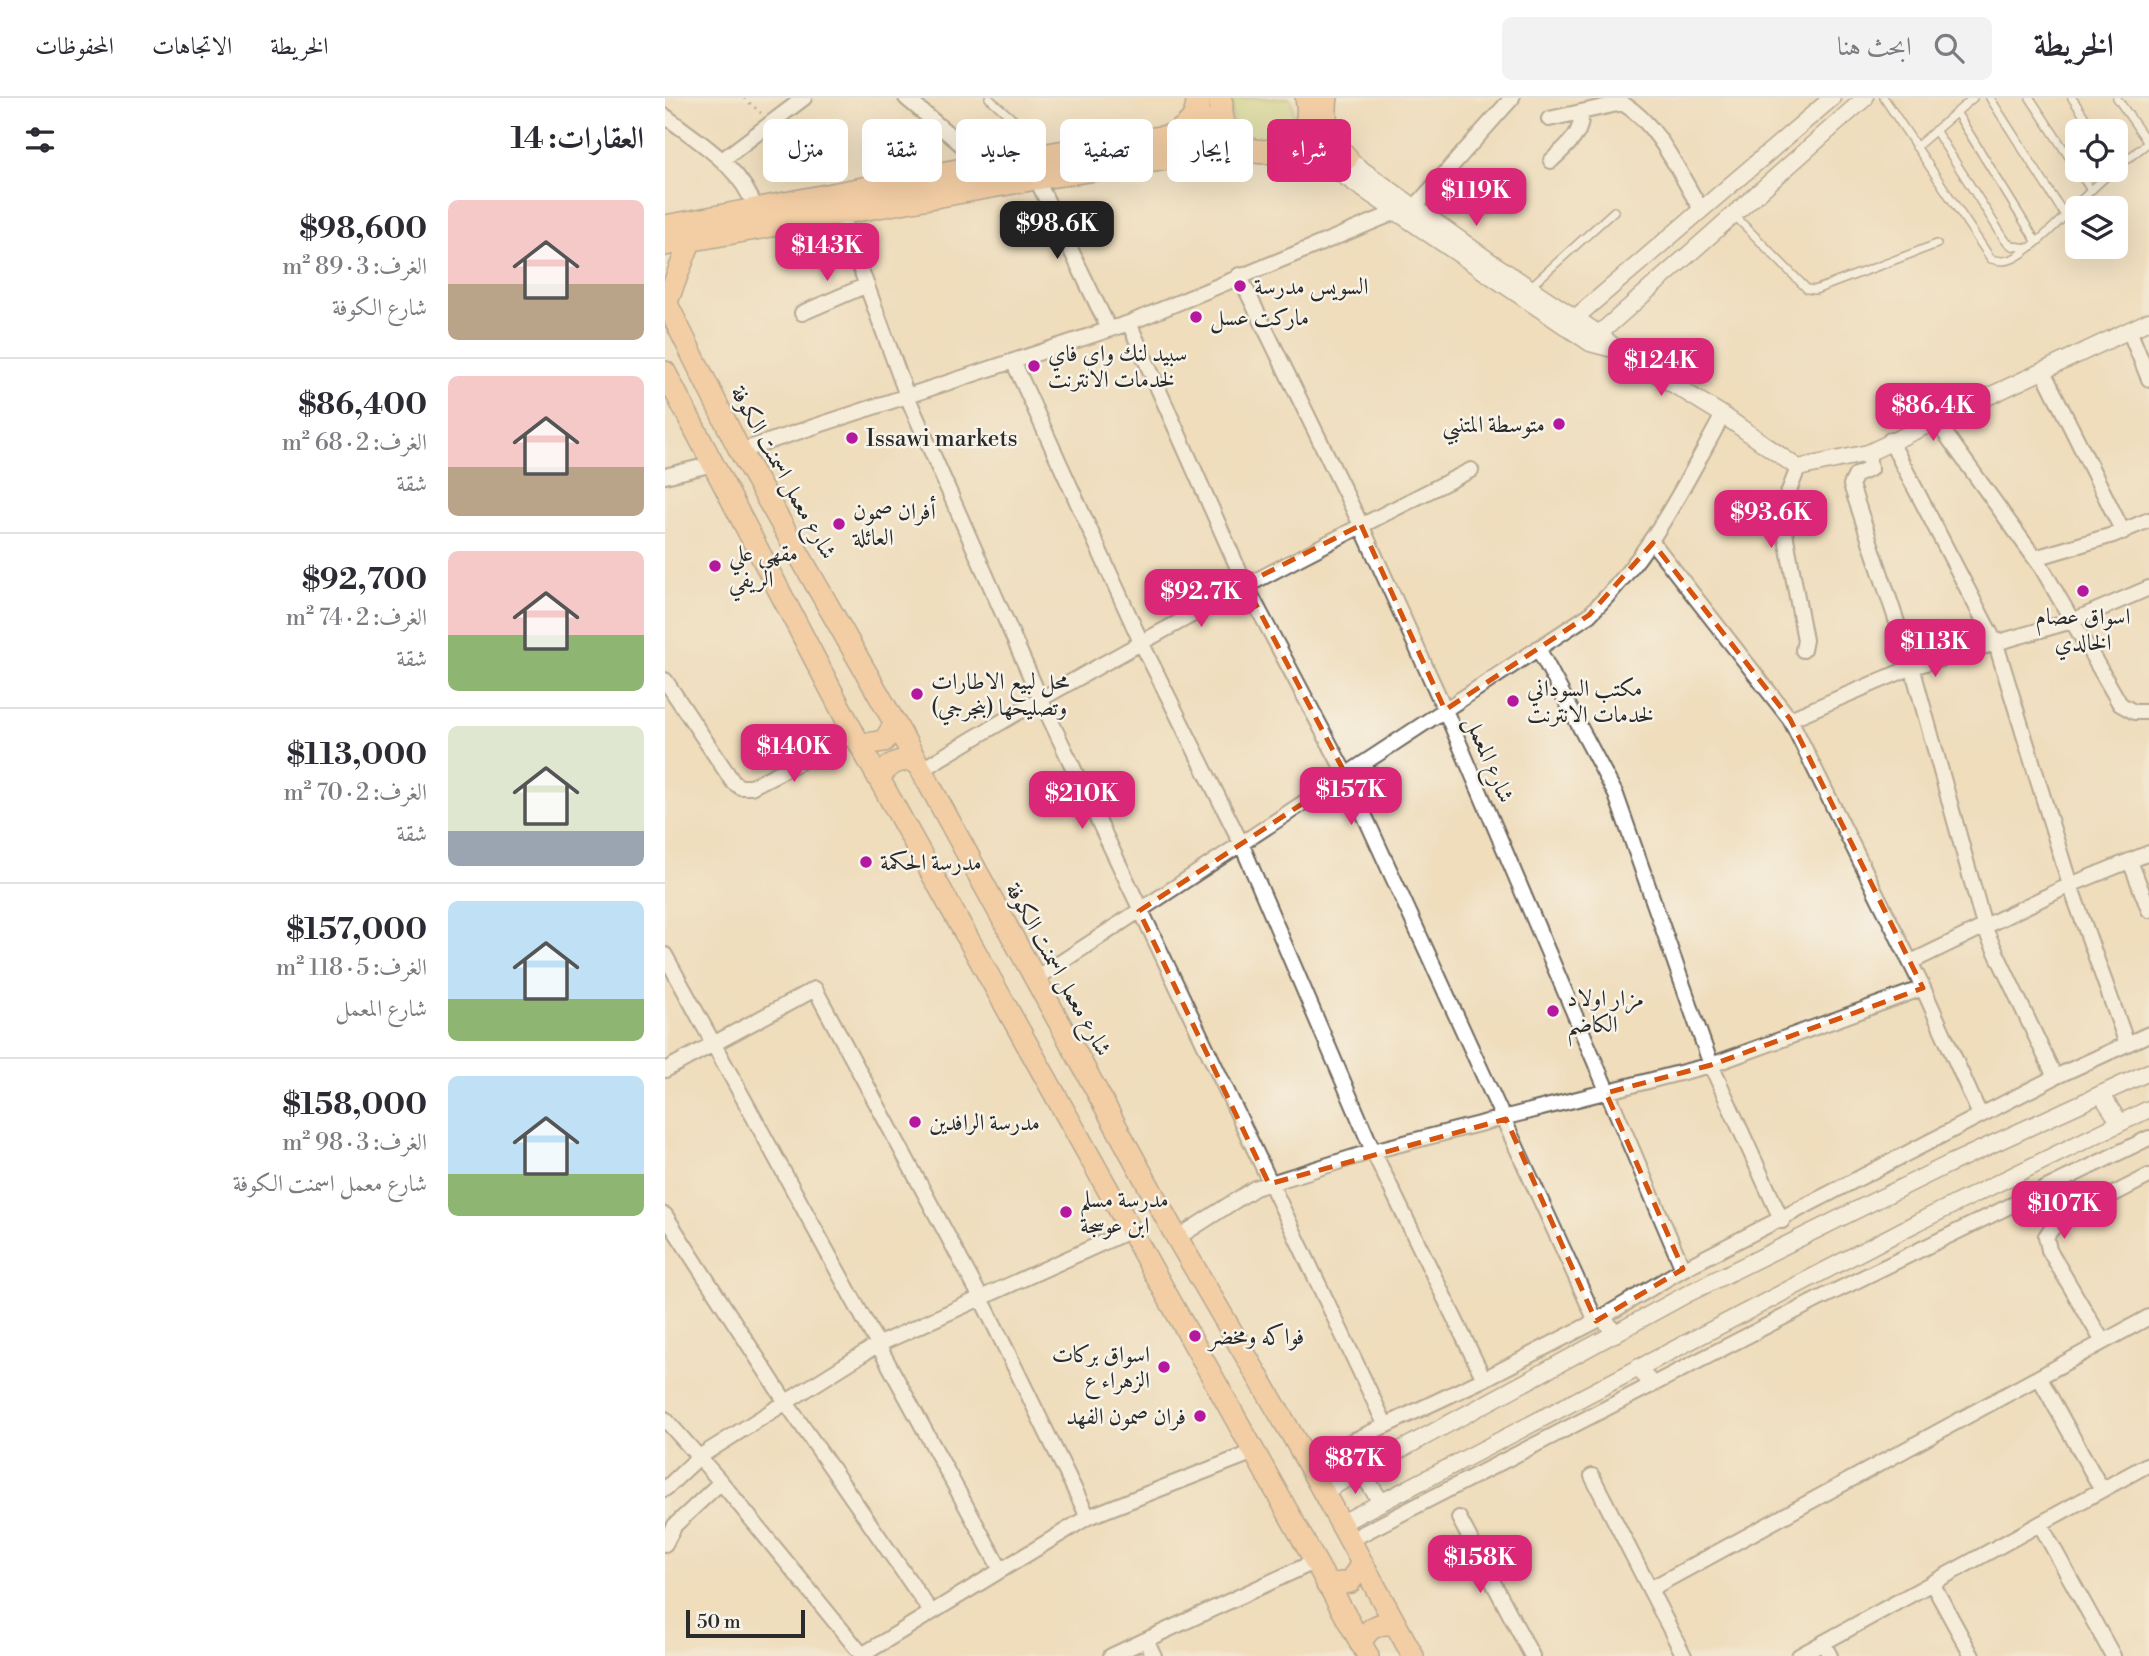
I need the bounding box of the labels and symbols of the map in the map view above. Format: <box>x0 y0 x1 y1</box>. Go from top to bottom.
pin: $119K <box>1427 169 1525 228</box>
pin: $98.6K <box>1000 202 1114 261</box>
pin: $143K <box>778 223 876 283</box>
place label: السويس مدرسة <box>1254 273 1369 302</box>
marker: السويس مدرسة <box>1232 278 1248 294</box>
place label: ماركت عسل <box>1210 304 1309 334</box>
marker: ماركت عسل <box>1188 309 1204 325</box>
pin: $124K <box>1612 338 1710 398</box>
place label: سبيد لنك واي فاي لخدمات الانترنت <box>1048 340 1187 394</box>
marker: سبيد لنك واي فاي لخدمات الانترنت <box>1026 358 1042 374</box>
street label: شارع معمل اسمنت الكوفة <box>719 381 842 567</box>
pin: $86.4K <box>1876 384 1990 443</box>
place label: متوسطة المتنبي <box>1442 411 1545 445</box>
marker: متوسطة المتنبي <box>1551 416 1567 432</box>
place label: Issawi markets <box>866 425 1018 453</box>
marker: Issawi markets <box>844 430 860 446</box>
pin: $93.6K <box>1714 490 1828 550</box>
place label: أفران صمون العائلة <box>852 495 937 552</box>
marker: أفران صمون العائلة <box>831 516 847 532</box>
place label: مقهى علي الريفي <box>729 540 798 602</box>
marker: مقهى علي الريفي <box>707 558 723 574</box>
pin: $92.7K <box>1144 570 1258 629</box>
marker: اسواق عصام الخالدي <box>2075 583 2091 599</box>
place label: اسواق عصام الخالدي <box>2036 603 2130 661</box>
pin: $113K <box>1886 620 1984 679</box>
place label: محل لبيع الاطارات وتصليحها (بنجرجي) <box>931 668 1069 726</box>
place label: مكتب السوداني لخدمات الانترنت <box>1527 675 1653 729</box>
marker: محل لبيع الاطارات وتصليحها (بنجرجي) <box>909 686 925 702</box>
marker: مكتب السوداني لخدمات الانترنت <box>1505 693 1521 709</box>
street label: شارع المعمل <box>1454 712 1520 809</box>
pin: $140K <box>745 724 843 784</box>
pin: $157K <box>1302 768 1400 827</box>
pin: $210K <box>1033 772 1131 831</box>
place label: مدرسة الحكمة <box>880 849 982 877</box>
marker: مدرسة الحكمة <box>858 854 874 870</box>
street label: شارع معمل اسمنت الكوفة <box>994 878 1117 1064</box>
place label: مزار اولاد الكاضم <box>1567 985 1644 1047</box>
marker: مزار اولاد الكاضم <box>1545 1003 1561 1019</box>
place label: مدرسة الرافدين <box>929 1109 1040 1137</box>
marker: مدرسة الرافدين <box>907 1114 923 1130</box>
pin: $107K <box>2015 1182 2113 1241</box>
place label: مدرسة مسلم ابن عوسجة <box>1080 1186 1169 1240</box>
marker: مدرسة مسلم ابن عوسجة <box>1058 1204 1074 1220</box>
place label: فواكه ومخضر <box>1207 1322 1304 1352</box>
marker: فواكه ومخضر <box>1187 1328 1203 1344</box>
place label: اسواق بركات الزهراء ع <box>1052 1341 1150 1400</box>
marker: اسواق بركات الزهراء ع <box>1156 1359 1172 1375</box>
place label: فران صمون الفهد <box>1066 1403 1186 1431</box>
marker: فران صمون الفهد <box>1192 1408 1208 1424</box>
pin: $87K <box>1314 1436 1396 1496</box>
pin: $158K <box>1431 1536 1529 1595</box>
scale bar <box>686 1607 805 1639</box>

